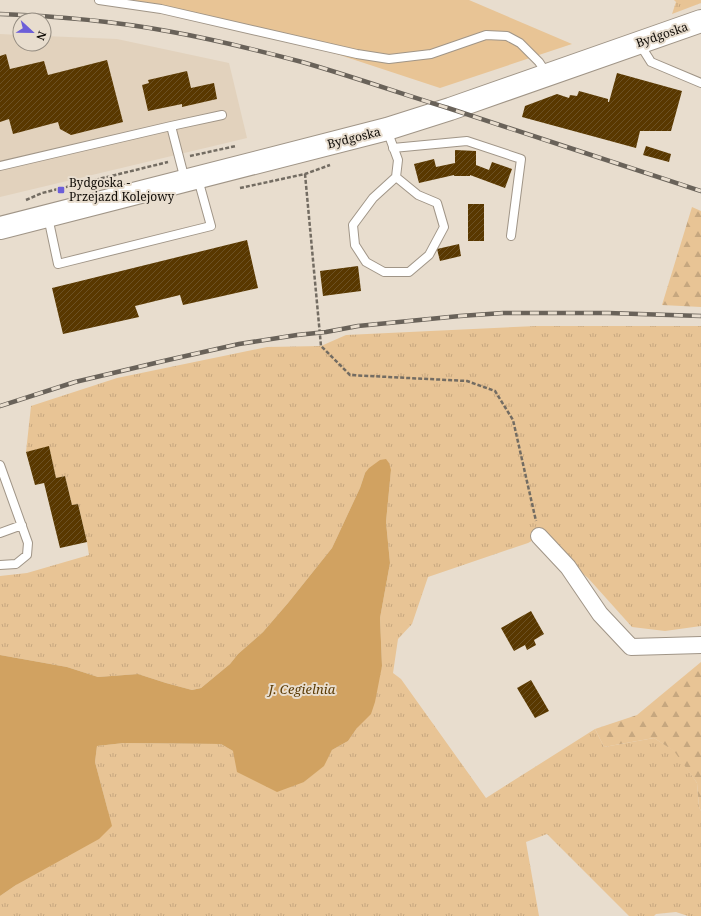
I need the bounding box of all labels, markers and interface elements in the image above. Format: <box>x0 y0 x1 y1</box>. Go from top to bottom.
north arrow <box>12 12 52 52</box>
street label: Bydgoska <box>633 18 691 51</box>
text: N <box>33 29 50 43</box>
street label: Bydgoska <box>325 123 383 152</box>
place label: Bydgoska - Przejazd Kolejowy <box>69 174 175 205</box>
marker: Bydgoska - Przejazd Kolejowy <box>56 185 66 195</box>
water label: J. Cegielnia <box>266 680 336 698</box>

